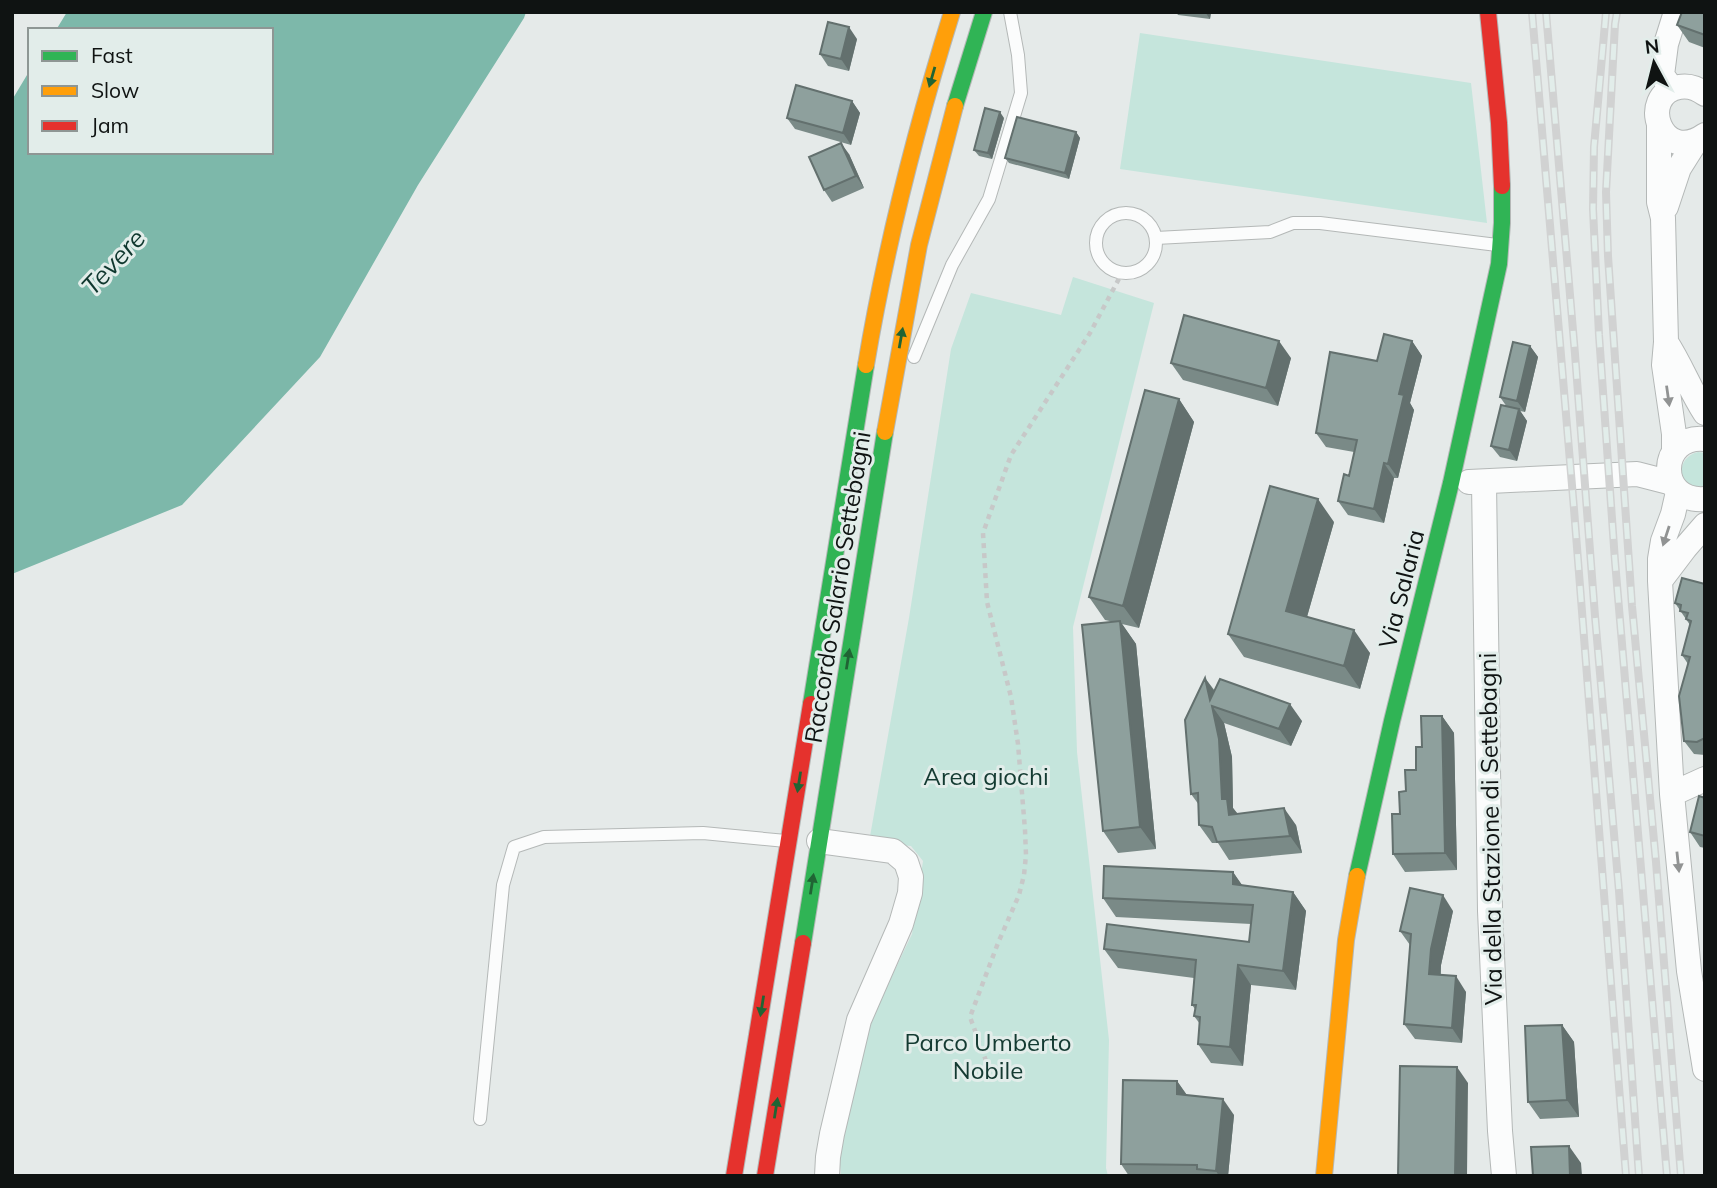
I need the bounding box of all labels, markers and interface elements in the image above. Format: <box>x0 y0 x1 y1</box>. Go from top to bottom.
legend <box>28 28 273 154</box>
north arrow <box>1619 28 1689 98</box>
text: N <box>1643 33 1661 59</box>
text: Fast <box>91 42 133 68</box>
one-way arrow <box>926 67 937 89</box>
text: Slow <box>91 77 139 103</box>
text: Jam <box>91 112 129 138</box>
water label: Tevere <box>74 222 152 302</box>
one-way arrow <box>896 327 907 349</box>
one-way arrow <box>1663 385 1674 407</box>
street label: Raccordo Salario Settebagni <box>798 429 876 745</box>
street label: Via Salaria <box>1372 526 1430 652</box>
one-way arrow <box>1660 526 1671 547</box>
one-way arrow <box>843 648 854 670</box>
street label: Via della Stazione di Settebagni <box>1472 653 1508 1005</box>
park label: Area giochi <box>923 761 1049 791</box>
one-way arrow <box>793 771 804 793</box>
one-way arrow <box>1673 851 1684 873</box>
one-way arrow <box>807 873 818 895</box>
one-way arrow <box>756 996 767 1018</box>
park label: Parco Umberto Nobile <box>905 1027 1072 1085</box>
one-way arrow <box>771 1097 782 1119</box>

